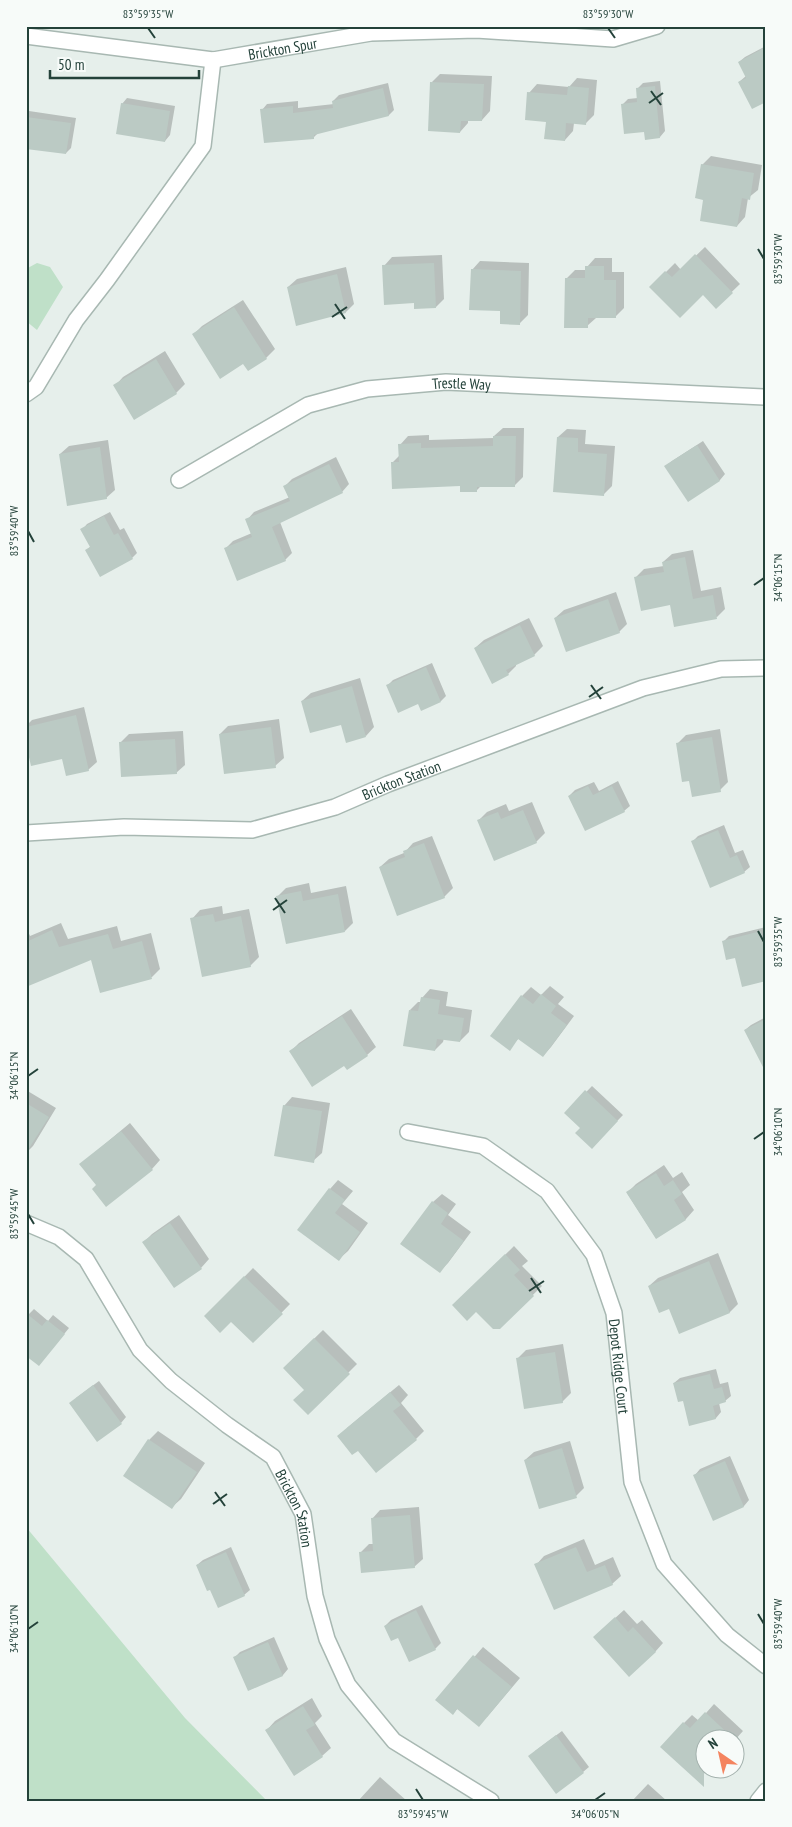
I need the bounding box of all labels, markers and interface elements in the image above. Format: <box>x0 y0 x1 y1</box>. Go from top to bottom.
text: 83°59'35"W <box>123 6 173 21</box>
text: 83°59'30"W <box>583 6 633 21</box>
street label: Brickton Spur <box>247 33 319 63</box>
scale bar <box>50 48 199 80</box>
text: 50 m <box>58 55 84 74</box>
text: 83°59'30"W <box>770 234 785 284</box>
street label: Trestle Way <box>431 372 492 394</box>
text: 83°59'40"W <box>6 506 21 556</box>
text: 34°06'15"N <box>770 554 785 602</box>
street label: Brickton Station <box>359 756 443 804</box>
text: 83°59'35"W <box>770 917 785 967</box>
text: 34°06'15"N <box>6 1052 21 1100</box>
text: 34°06'10"N <box>770 1108 785 1156</box>
text: 83°59'45"W <box>6 1189 21 1239</box>
street label: Depot Ridge Court <box>605 1318 634 1415</box>
street label: Brickton Station <box>272 1466 317 1549</box>
text: 83°59'40"W <box>770 1599 785 1649</box>
text: 34°06'10"N <box>6 1605 21 1653</box>
north arrow <box>694 1730 744 1780</box>
text: N <box>705 1734 721 1753</box>
text: 83°59'45"W <box>398 1806 448 1821</box>
text: 34°06'05"N <box>571 1806 619 1821</box>

